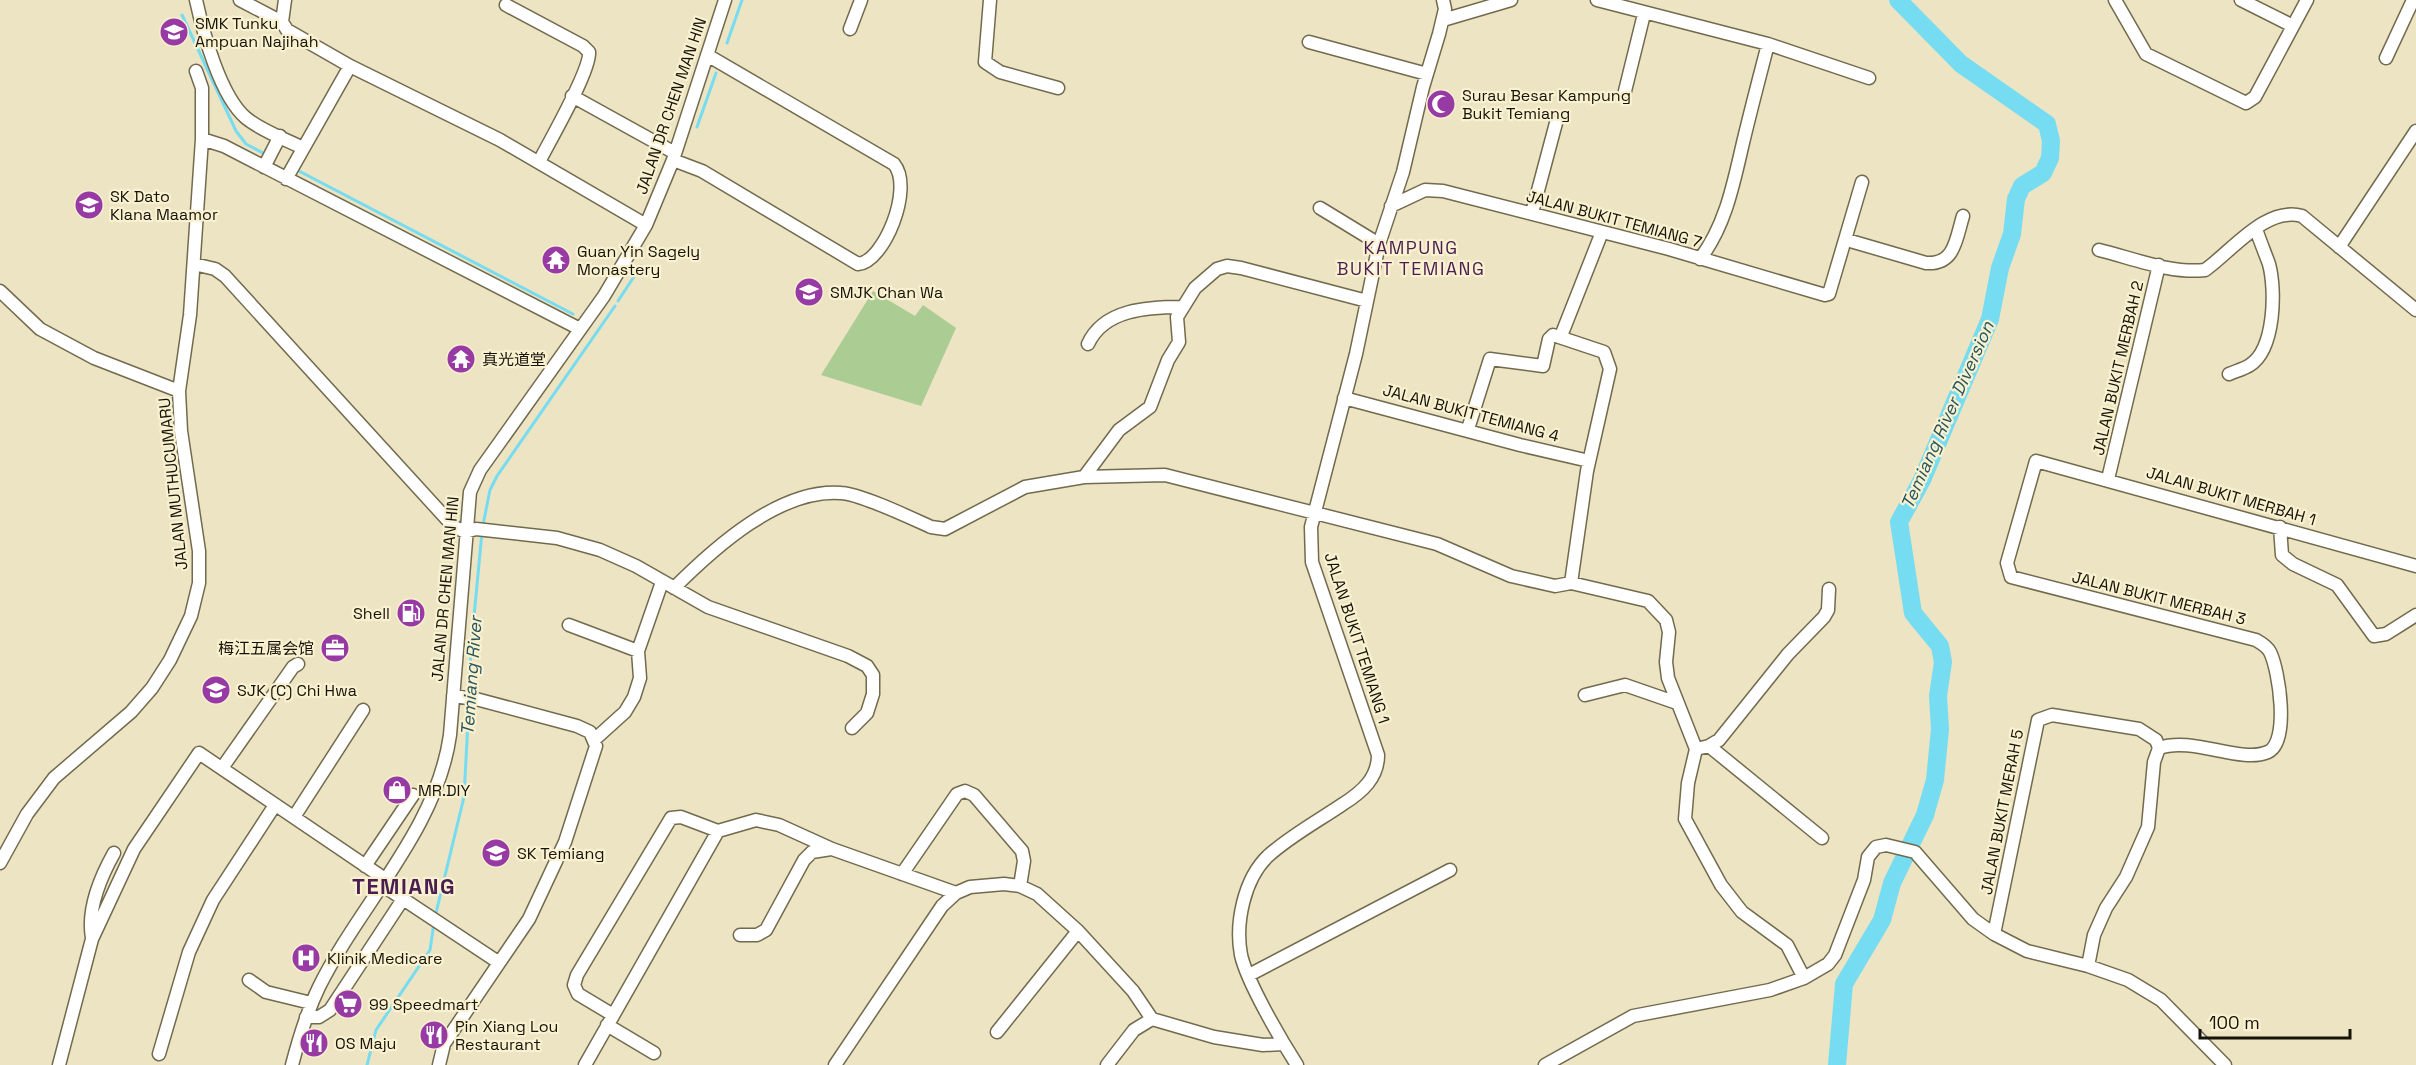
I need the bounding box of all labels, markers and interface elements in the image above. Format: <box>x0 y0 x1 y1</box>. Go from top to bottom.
place label: SMK Tunku Ampuan Najihah <box>195 13 319 52</box>
street label: JALAN DR CHEN MAN HIN <box>631 15 711 197</box>
school or university icon: SMK Tunku Ampuan Najihah <box>158 16 190 48</box>
place label: Surau Besar Kampung Bukit Temiang <box>1462 85 1631 124</box>
mosque icon: Surau Besar Kampung Bukit Temiang <box>1425 88 1457 120</box>
street label: JALAN BUKIT TEMIANG 7 <box>1524 185 1704 253</box>
place label: SK Dato Klana Maamor <box>110 186 218 225</box>
school or university icon: SK Dato Klana Maamor <box>73 189 105 221</box>
district label: KAMPUNG BUKIT TEMIANG <box>1337 236 1485 280</box>
place label: Guan Yin Sagely Monastery <box>577 241 700 280</box>
temple icon: Guan Yin Sagely Monastery <box>540 244 572 276</box>
school or university icon: SMJK Chan Wa <box>793 276 825 308</box>
street label: JALAN BUKIT MERBAH 2 <box>2088 279 2148 457</box>
place label: SMJK Chan Wa <box>830 282 943 303</box>
water label: Temiang River Diversion <box>1895 317 1999 512</box>
temple icon: 真光道堂 <box>445 343 477 375</box>
place label: 真光道堂 <box>482 349 546 370</box>
street label: JALAN BUKIT TEMIANG 4 <box>1380 379 1562 447</box>
street label: JALAN MUTHUCUMARU <box>153 397 193 571</box>
street label: JALAN BUKIT MERBAH 1 <box>2144 462 2318 530</box>
street label: JALAN DR CHEN MAN HIN <box>426 496 464 682</box>
street label: JALAN BUKIT TEMIANG 1 <box>1319 550 1395 726</box>
street label: JALAN BUKIT MERBAH 3 <box>2070 566 2248 630</box>
fuel station icon: Shell <box>395 597 427 629</box>
place label: Shell <box>353 603 390 624</box>
water label: Temiang River <box>455 613 487 736</box>
office icon: 梅江五属会馆 <box>319 632 351 664</box>
place label: 梅江五属会馆 <box>218 638 314 659</box>
school or university icon: SJK (C) Chi Hwa <box>200 674 232 706</box>
place label: SJK (C) Chi Hwa <box>237 680 357 701</box>
street label: JALAN BUKIT MERAH 5 <box>1976 728 2028 896</box>
shop icon: MR.DIY <box>381 774 413 806</box>
place label: MR.DIY <box>418 780 470 801</box>
school or university icon: SK Temiang <box>480 837 512 869</box>
place label: SK Temiang <box>517 843 605 864</box>
district label: TEMIANG <box>352 872 456 900</box>
hospital icon: Klinik Medicare <box>290 942 322 974</box>
place label: Klinik Medicare <box>327 948 443 969</box>
supermarket icon: 99 Speedmart <box>332 988 364 1020</box>
place label: 99 Speedmart <box>369 994 478 1015</box>
scale bar <box>2200 1002 2350 1040</box>
text: 100 m <box>2209 1011 2260 1034</box>
place label: Pin Xiang Lou Restaurant <box>455 1016 558 1055</box>
restaurant icon: Pin Xiang Lou Restaurant <box>418 1019 450 1051</box>
restaurant icon: OS Maju <box>298 1027 330 1059</box>
place label: OS Maju <box>335 1033 396 1054</box>

